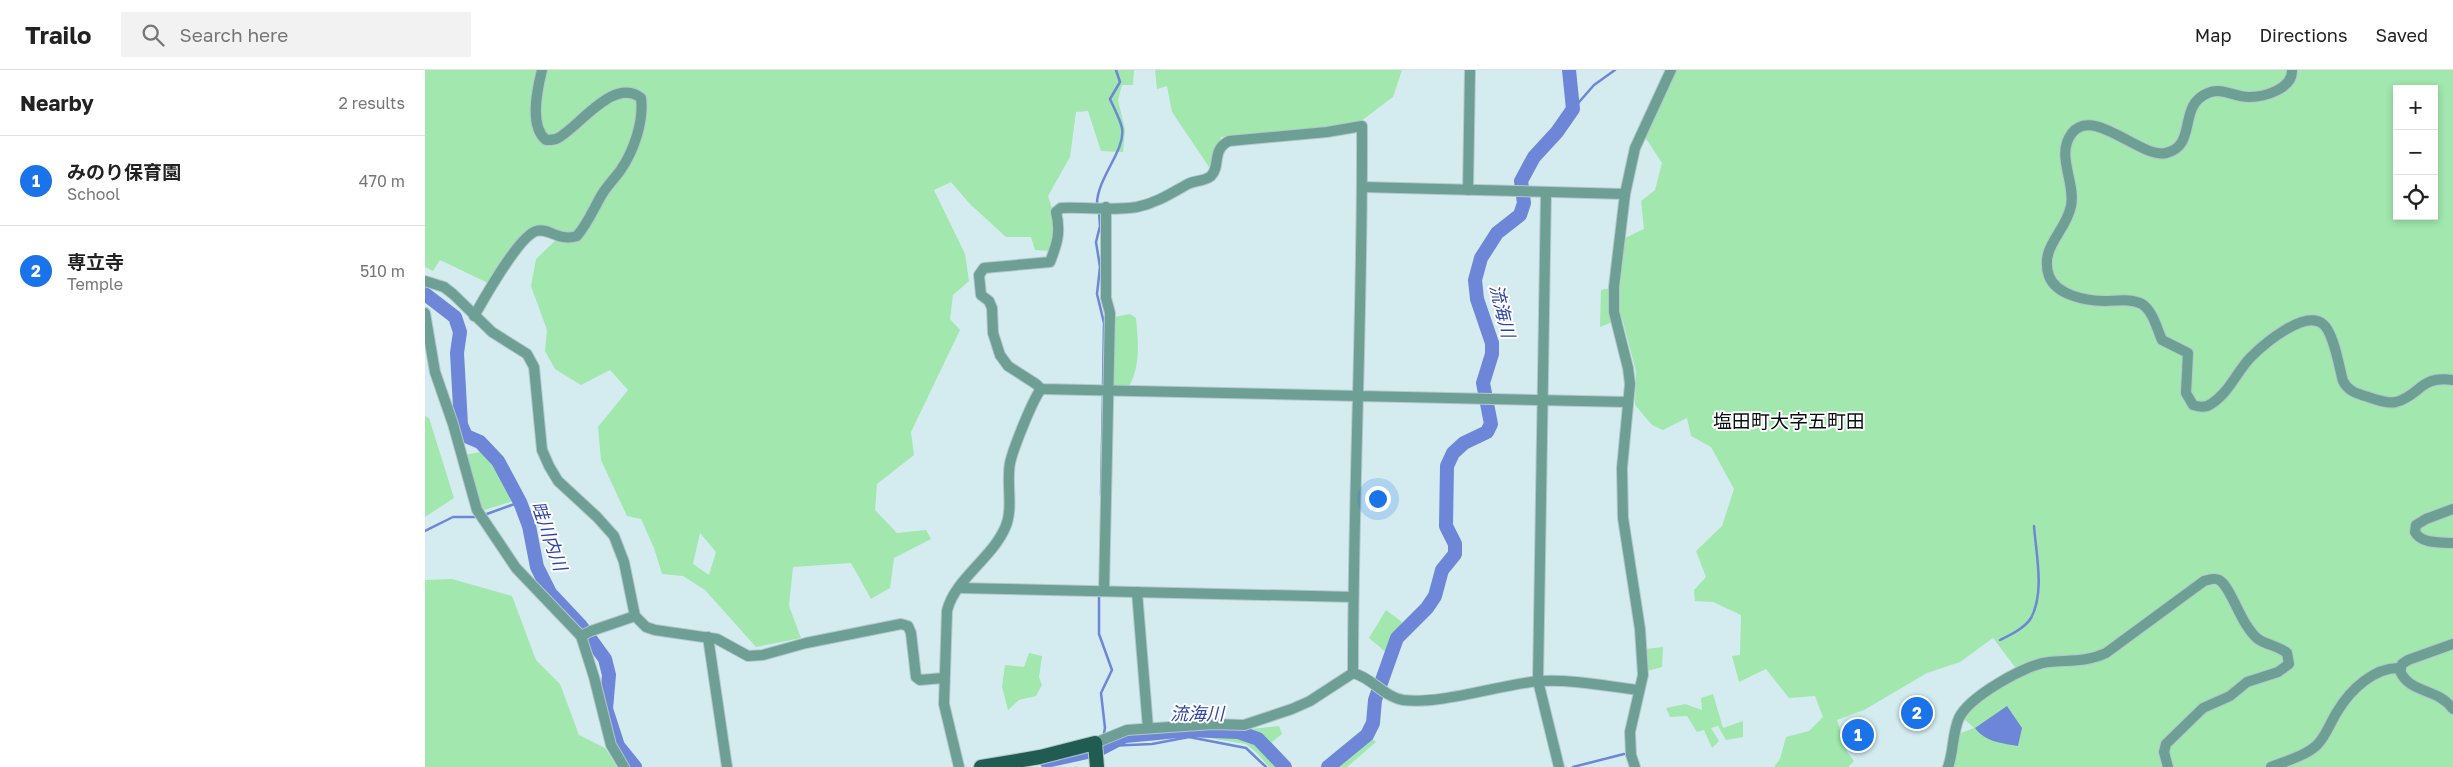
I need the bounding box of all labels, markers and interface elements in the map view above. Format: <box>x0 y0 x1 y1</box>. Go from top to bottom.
search box <box>121 12 471 57</box>
text: Trailo <box>25 20 91 49</box>
icon: search <box>139 21 167 49</box>
text: Search here <box>179 23 288 46</box>
text: Map <box>2195 24 2231 46</box>
text: Directions <box>2259 24 2347 46</box>
text: Saved <box>2375 24 2428 46</box>
map controls <box>2393 85 2438 220</box>
button: + <box>2393 85 2438 130</box>
text: Nearby <box>20 90 94 116</box>
text: 2 results <box>339 93 405 113</box>
button: − <box>2393 130 2438 175</box>
text: みのり保育園 <box>67 160 181 183</box>
text: 1 <box>32 171 40 191</box>
text: 470 m <box>359 171 405 191</box>
button: locate <box>2393 175 2438 220</box>
text: School <box>67 184 120 204</box>
text: 専立寺 <box>67 250 124 273</box>
text: 2 <box>31 261 41 281</box>
text: 510 m <box>360 261 405 281</box>
text: Temple <box>67 274 123 294</box>
water label: 流海川 <box>1486 282 1521 342</box>
district label: 塩田町大字五町田 <box>1713 409 1865 432</box>
your location <box>1365 486 1391 512</box>
water label: 畦川内川 <box>528 498 573 575</box>
pin: 2 <box>1901 694 1933 732</box>
water label: 流海川 <box>1170 702 1226 724</box>
pin: 1 <box>1842 716 1874 754</box>

